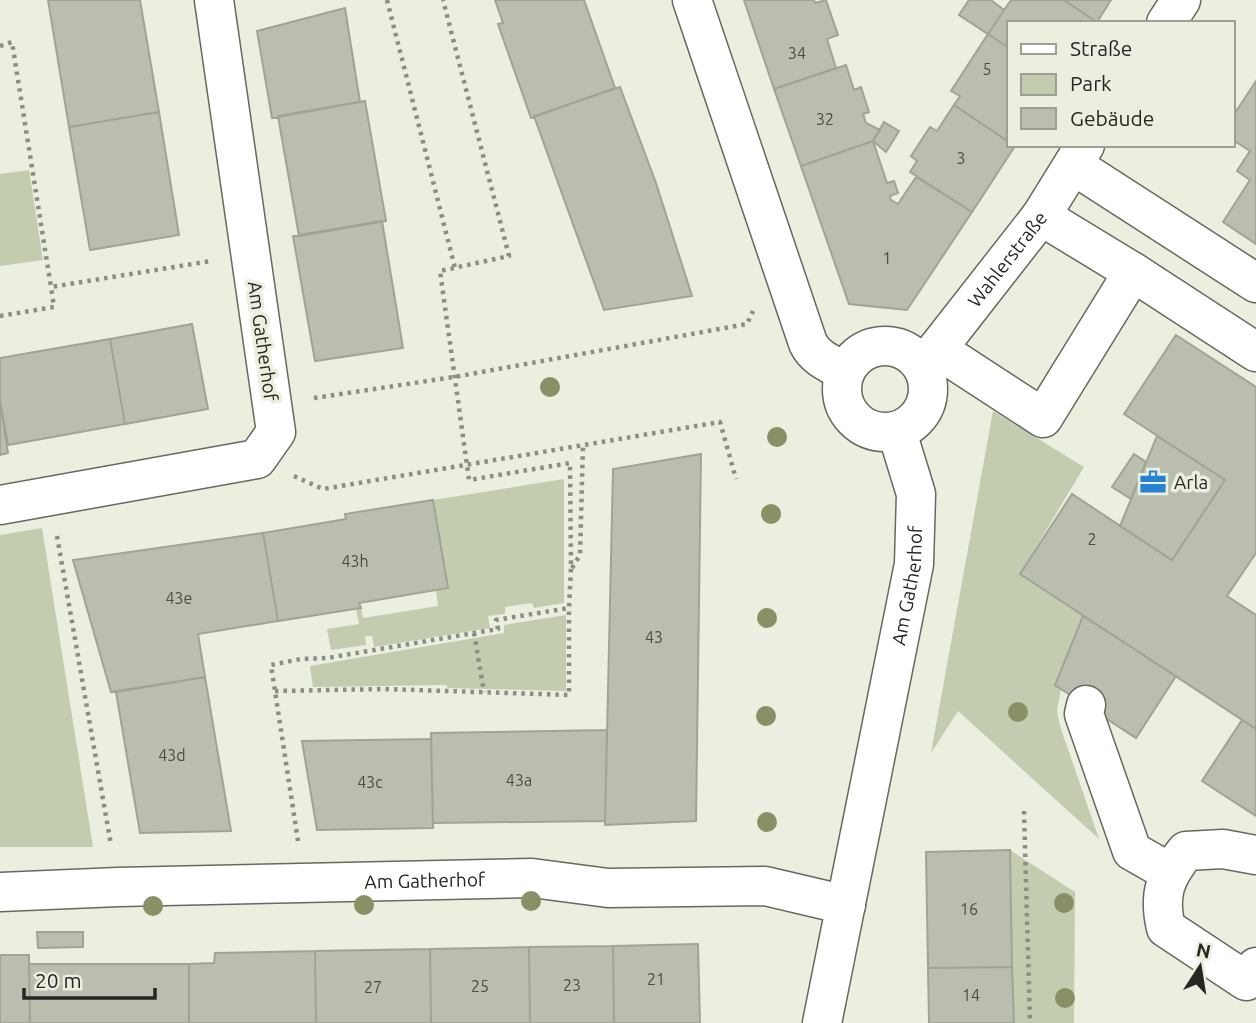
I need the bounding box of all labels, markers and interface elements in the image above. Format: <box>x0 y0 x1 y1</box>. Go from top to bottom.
legend <box>1007 21 1235 147</box>
text: Straße <box>1070 36 1132 60</box>
house number: 34 <box>788 44 806 62</box>
house number: 5 <box>982 60 992 78</box>
text: Park <box>1070 71 1112 95</box>
text: Gebäude <box>1070 106 1154 130</box>
house number: 32 <box>816 110 834 128</box>
house number: 3 <box>956 149 966 167</box>
street label: Wahlerstraße <box>963 207 1051 311</box>
house number: 1 <box>882 249 892 267</box>
street label: Am Gatherhof <box>244 280 282 403</box>
office icon: Arla <box>1138 467 1168 497</box>
place label: Arla <box>1174 471 1208 493</box>
street label: Am Gatherhof <box>887 525 926 647</box>
house number: 2 <box>1087 530 1097 548</box>
house number: 43h <box>341 552 369 570</box>
house number: 43e <box>166 589 192 607</box>
house number: 43 <box>645 628 663 646</box>
house number: 43d <box>158 746 186 764</box>
house number: 43a <box>506 771 532 789</box>
house number: 43c <box>357 773 383 791</box>
street label: Am Gatherhof <box>364 868 486 893</box>
house number: 16 <box>960 900 978 918</box>
north arrow <box>1165 932 1235 1002</box>
text: N <box>1194 938 1213 963</box>
scale bar <box>24 956 156 1000</box>
text: 20 m <box>35 968 82 992</box>
house number: 21 <box>647 970 665 988</box>
house number: 23 <box>563 976 581 994</box>
house number: 25 <box>471 977 489 995</box>
house number: 27 <box>364 978 382 996</box>
house number: 14 <box>962 986 980 1004</box>

